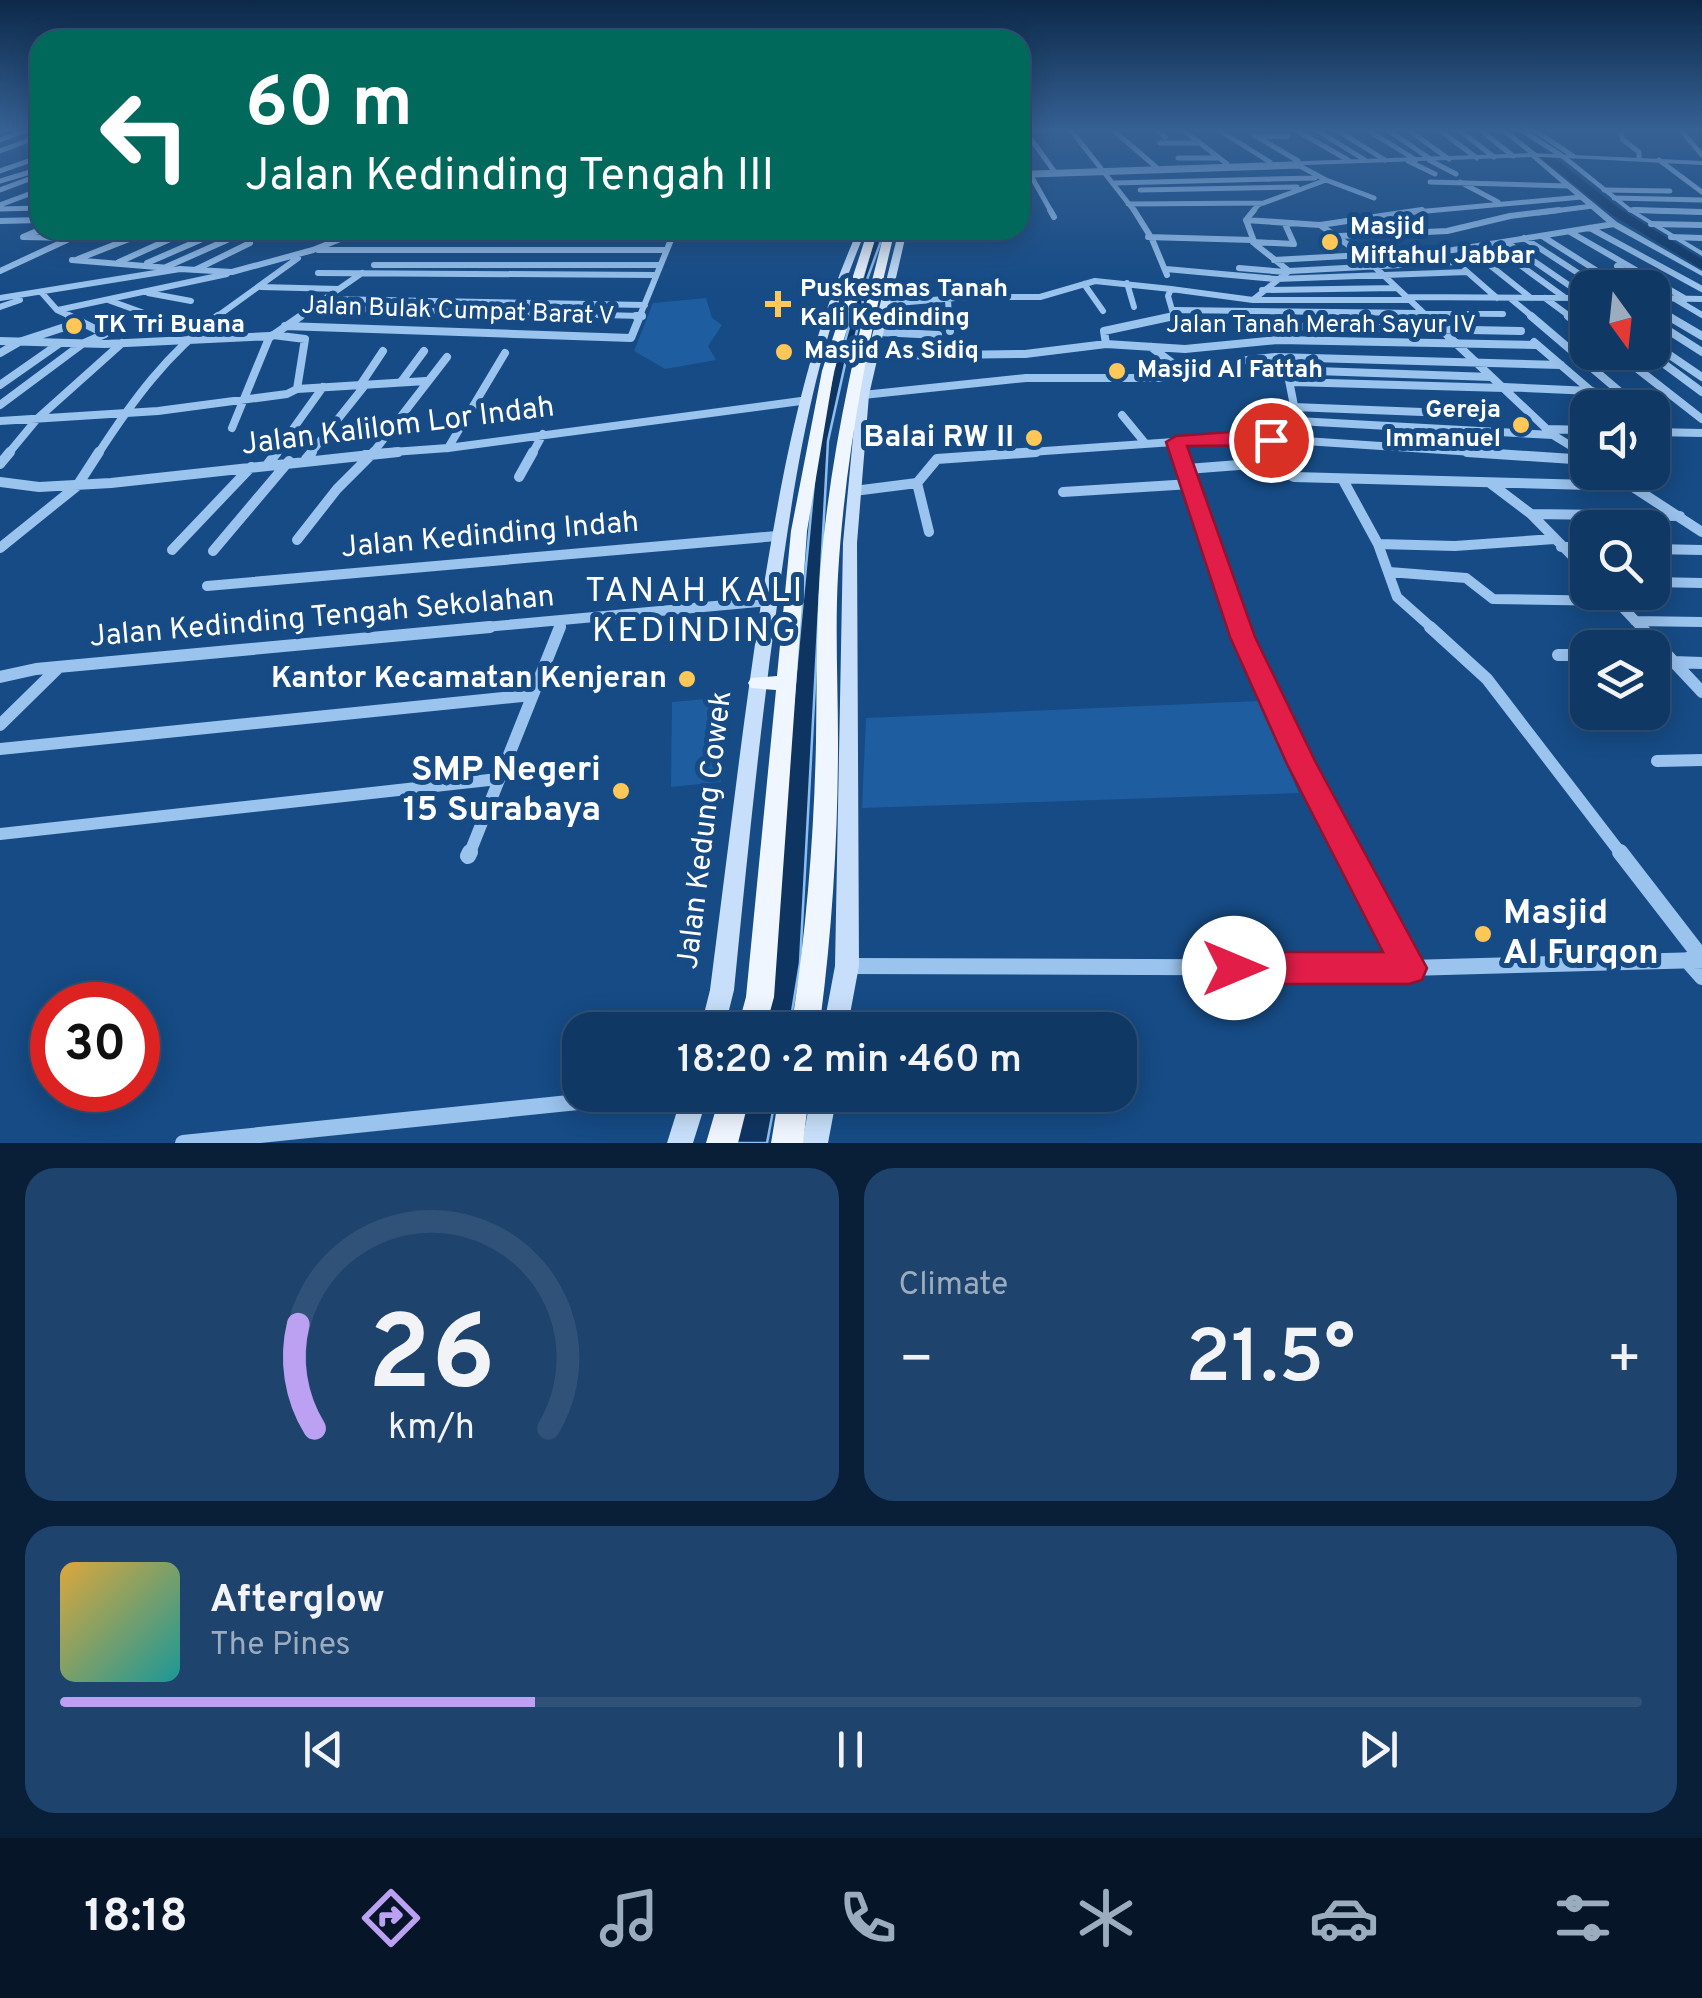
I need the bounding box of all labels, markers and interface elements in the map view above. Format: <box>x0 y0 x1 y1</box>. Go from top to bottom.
text: 60 m <box>245 62 413 151</box>
icon: left <box>80 70 210 200</box>
text: Jalan Kedinding Tengah III <box>245 149 774 206</box>
place label: Masjid Miftahul Jabbar <box>1350 212 1536 273</box>
marker: Masjid Miftahul Jabbar <box>1319 231 1341 253</box>
north arrow <box>1570 270 1670 370</box>
map controls <box>1570 270 1670 730</box>
place label: Puskesmas Tanah Kali Kedinding <box>800 274 1008 335</box>
street label: Jalan Bulak Cumpat Barat V <box>301 291 615 333</box>
marker: Puskesmas Tanah Kali Kedinding <box>765 291 791 317</box>
place label: TK Tri Buana <box>94 310 245 342</box>
street label: Jalan Tanah Merah Sayur IV <box>1166 310 1476 342</box>
marker: TK Tri Buana <box>63 315 85 337</box>
place label: Masjid As Sidiq <box>804 336 979 368</box>
marker: Masjid As Sidiq <box>773 341 795 363</box>
place label: Masjid Al Fattah <box>1137 355 1323 387</box>
marker: Masjid Al Fattah <box>1106 360 1128 382</box>
street label: Jalan Kalilom Lor Indah <box>239 389 557 465</box>
button: sound <box>1570 390 1670 490</box>
place label: Gereja Immanuel <box>1385 395 1501 456</box>
pin <box>1229 398 1314 483</box>
icon: arrive <box>1244 413 1299 468</box>
marker: Gereja Immanuel <box>1510 414 1532 436</box>
place label: Balai RW II <box>864 420 1014 457</box>
marker: Balai RW II <box>1023 427 1045 449</box>
street label: Jalan Kedinding Indah <box>340 505 640 567</box>
button: search <box>1570 510 1670 610</box>
district label: TANAH KALI KEDINDING <box>585 570 805 654</box>
street label: Jalan Kedinding Tengah Sekolahan <box>88 579 556 657</box>
button: layers <box>1570 630 1670 730</box>
place label: Kantor Kecamatan Kenjeran <box>271 661 667 698</box>
marker: Kantor Kecamatan Kenjeran <box>676 668 698 690</box>
street label: Jalan Kedung Cowek <box>671 689 741 971</box>
place label: SMP Negeri 15 Surabaya <box>403 749 601 833</box>
marker: SMP Negeri 15 Surabaya <box>610 780 632 802</box>
place label: Masjid Al Furqon <box>1503 892 1659 976</box>
position arrow <box>1182 916 1286 1020</box>
marker: Masjid Al Furqon <box>1472 923 1494 945</box>
speed limit sign: 30 <box>30 982 160 1112</box>
text: 18:20 · 2 min · 460 m <box>677 1037 1022 1086</box>
text: Climate <box>899 1266 1008 1306</box>
text: 26 <box>368 1294 496 1426</box>
text: 21.5° <box>1185 1314 1355 1409</box>
text: − <box>899 1327 934 1397</box>
text: + <box>1607 1327 1642 1397</box>
text: km/h <box>388 1406 475 1452</box>
text: Afterglow <box>210 1577 385 1626</box>
text: The Pines <box>210 1626 351 1666</box>
icon: previous <box>296 1722 351 1777</box>
icon: pause <box>823 1722 878 1777</box>
icon: next <box>1351 1722 1406 1777</box>
icon: directions <box>356 1883 426 1953</box>
icon: music <box>594 1883 664 1953</box>
icon: phone <box>833 1883 903 1953</box>
icon: climate <box>1071 1883 1141 1953</box>
icon: car <box>1309 1883 1379 1953</box>
icon: filters <box>1548 1883 1618 1953</box>
text: 18:18 <box>84 1890 188 1947</box>

